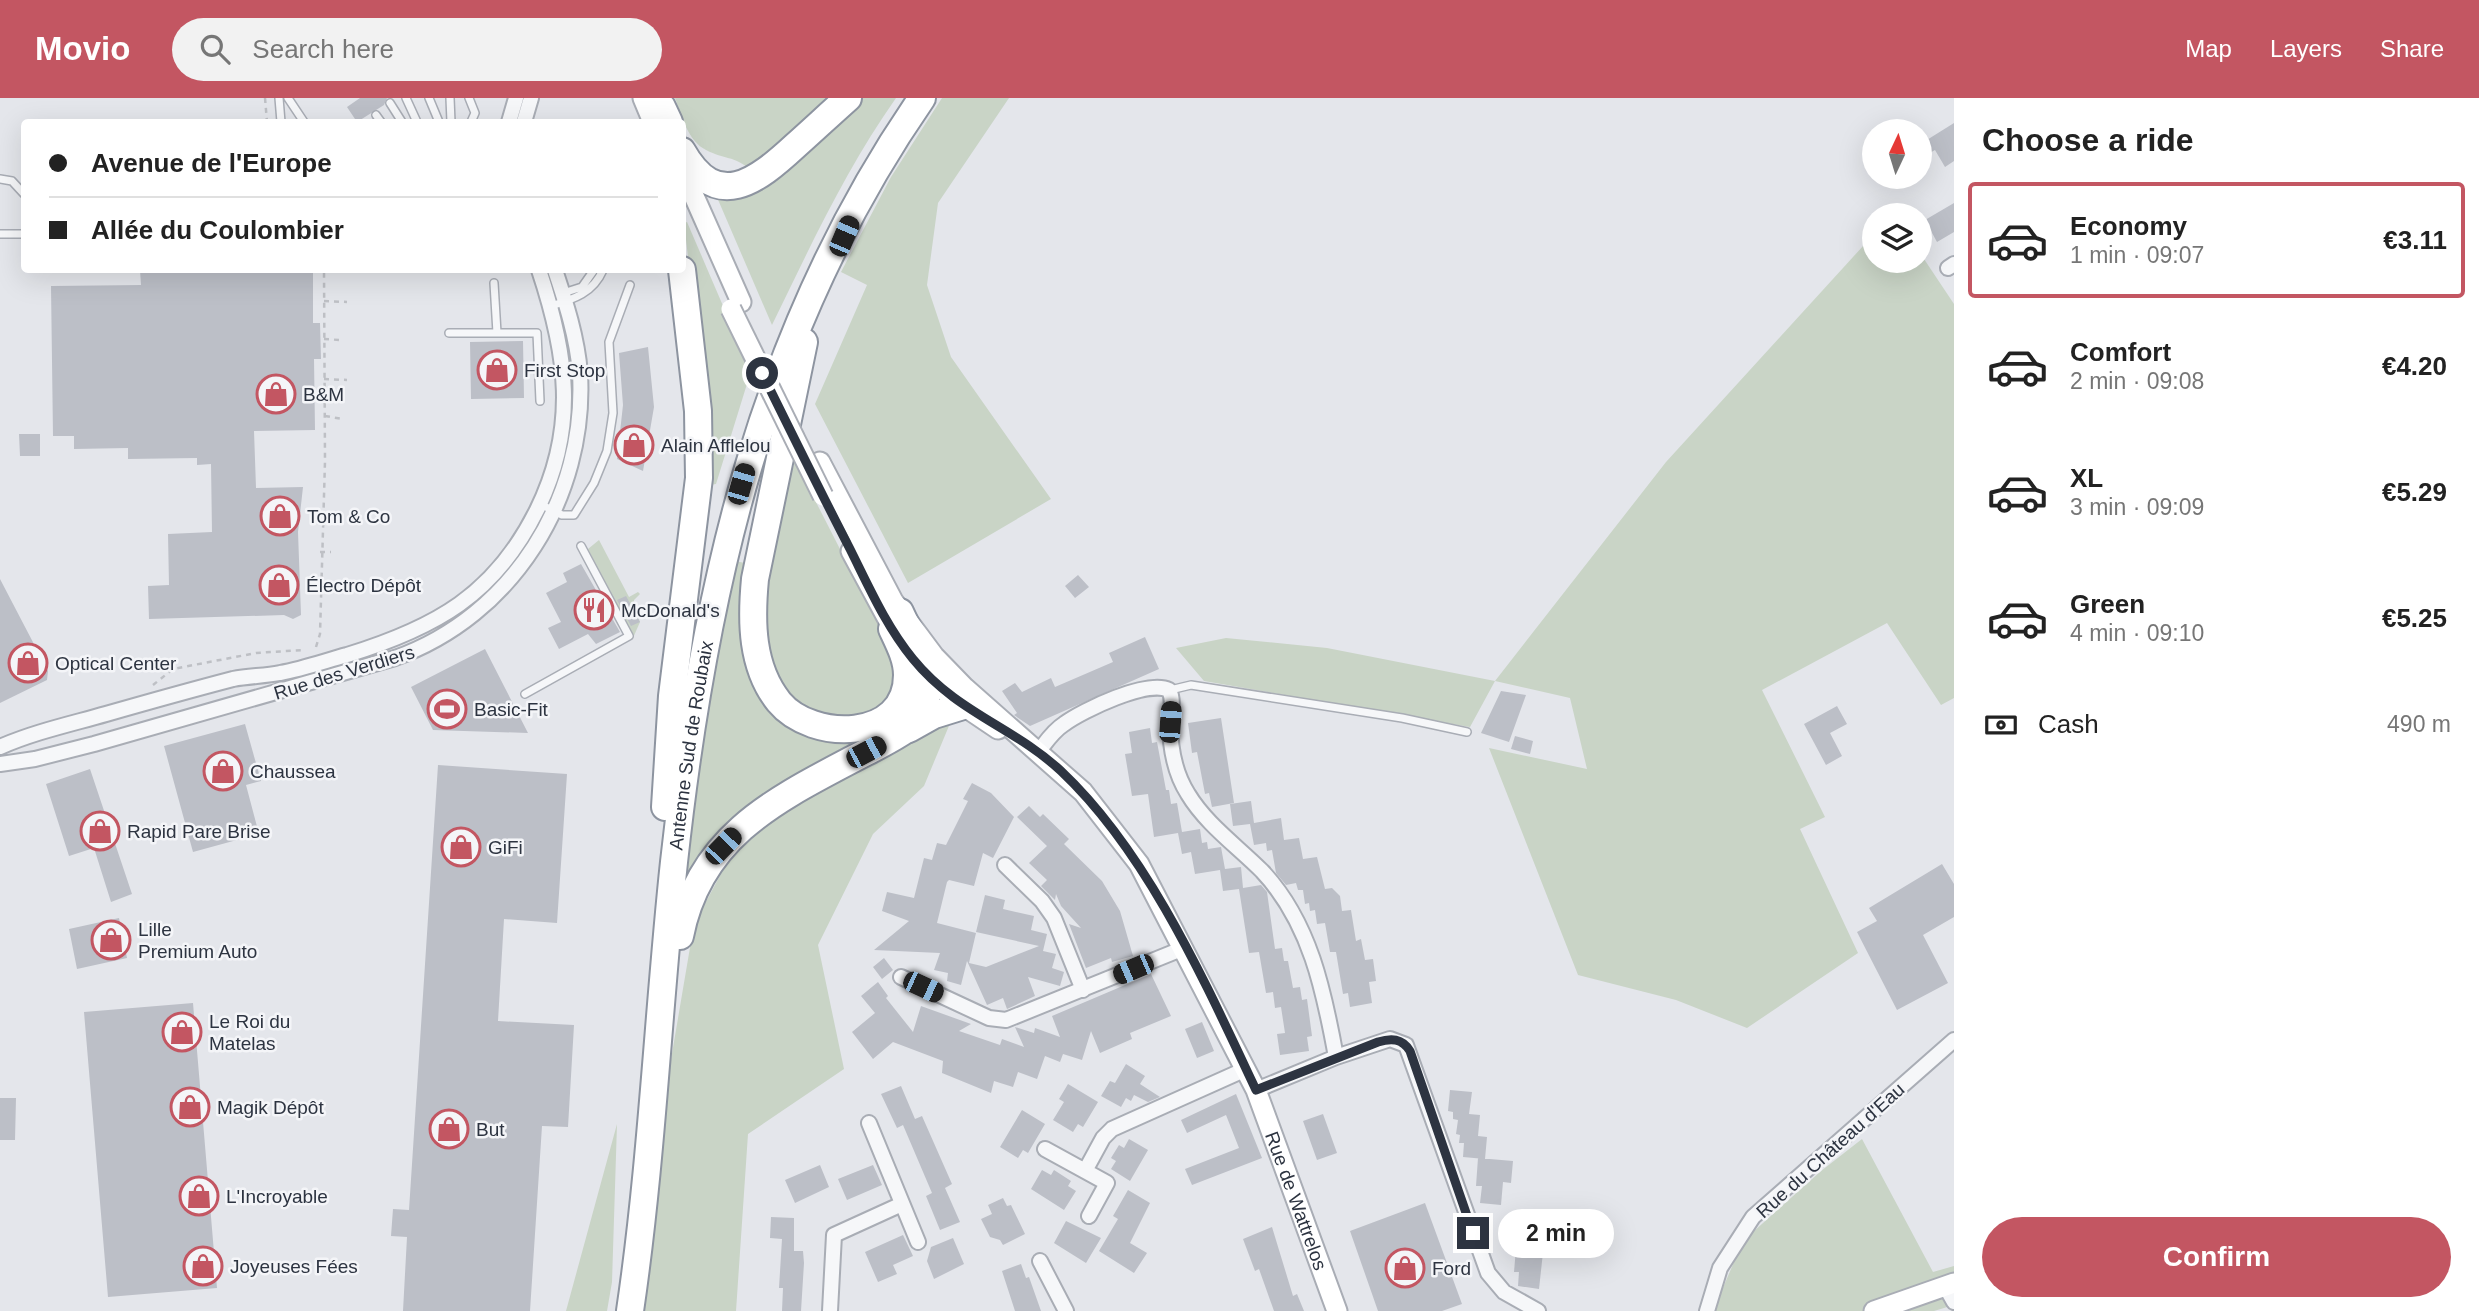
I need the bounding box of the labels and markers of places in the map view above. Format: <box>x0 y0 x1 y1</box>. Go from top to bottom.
shop icon: First Stop <box>476 349 518 391</box>
place label: First Stop <box>524 360 605 381</box>
shop icon: B&M <box>255 373 297 415</box>
place label: B&M <box>303 384 344 405</box>
shop icon: Alain Afflelou <box>613 424 655 466</box>
place label: Alain Afflelou <box>661 435 771 456</box>
shop icon: Tom & Co <box>259 495 301 537</box>
place label: Tom & Co <box>307 506 390 527</box>
shop icon: Électro Dépôt <box>258 564 300 606</box>
place label: Électro Dépôt <box>306 575 422 596</box>
restaurant icon: McDonald's <box>573 589 615 631</box>
place label: McDonald's <box>621 600 720 621</box>
shop icon: Optical Center <box>7 642 49 684</box>
place label: Optical Center <box>55 653 177 674</box>
sports icon: Basic-Fit <box>426 688 468 730</box>
place label: Basic-Fit <box>474 699 549 720</box>
shop icon: Chaussea <box>202 750 244 792</box>
place label: Chaussea <box>250 761 336 782</box>
shop icon: Rapid Pare Brise <box>79 810 121 852</box>
place label: Rapid Pare Brise <box>127 821 271 842</box>
shop icon: GiFi <box>440 826 482 868</box>
place label: GiFi <box>488 837 523 858</box>
shop icon: Lille Premium Auto <box>90 919 132 961</box>
place label: Lille Premium Auto <box>138 919 257 962</box>
shop icon: Le Roi du Matelas <box>161 1011 203 1053</box>
place label: Le Roi du Matelas <box>209 1011 290 1054</box>
shop icon: Magik Dépôt <box>169 1086 211 1128</box>
place label: Magik Dépôt <box>217 1097 324 1118</box>
shop icon: But <box>428 1108 470 1150</box>
place label: But <box>476 1119 505 1140</box>
shop icon: L'Incroyable <box>178 1175 220 1217</box>
place label: L'Incroyable <box>226 1186 328 1207</box>
shop icon: Joyeuses Fées <box>182 1245 224 1287</box>
shop icon: Ford <box>1384 1247 1426 1289</box>
place label: Joyeuses Fées <box>230 1256 358 1277</box>
place label: Ford <box>1432 1258 1471 1279</box>

